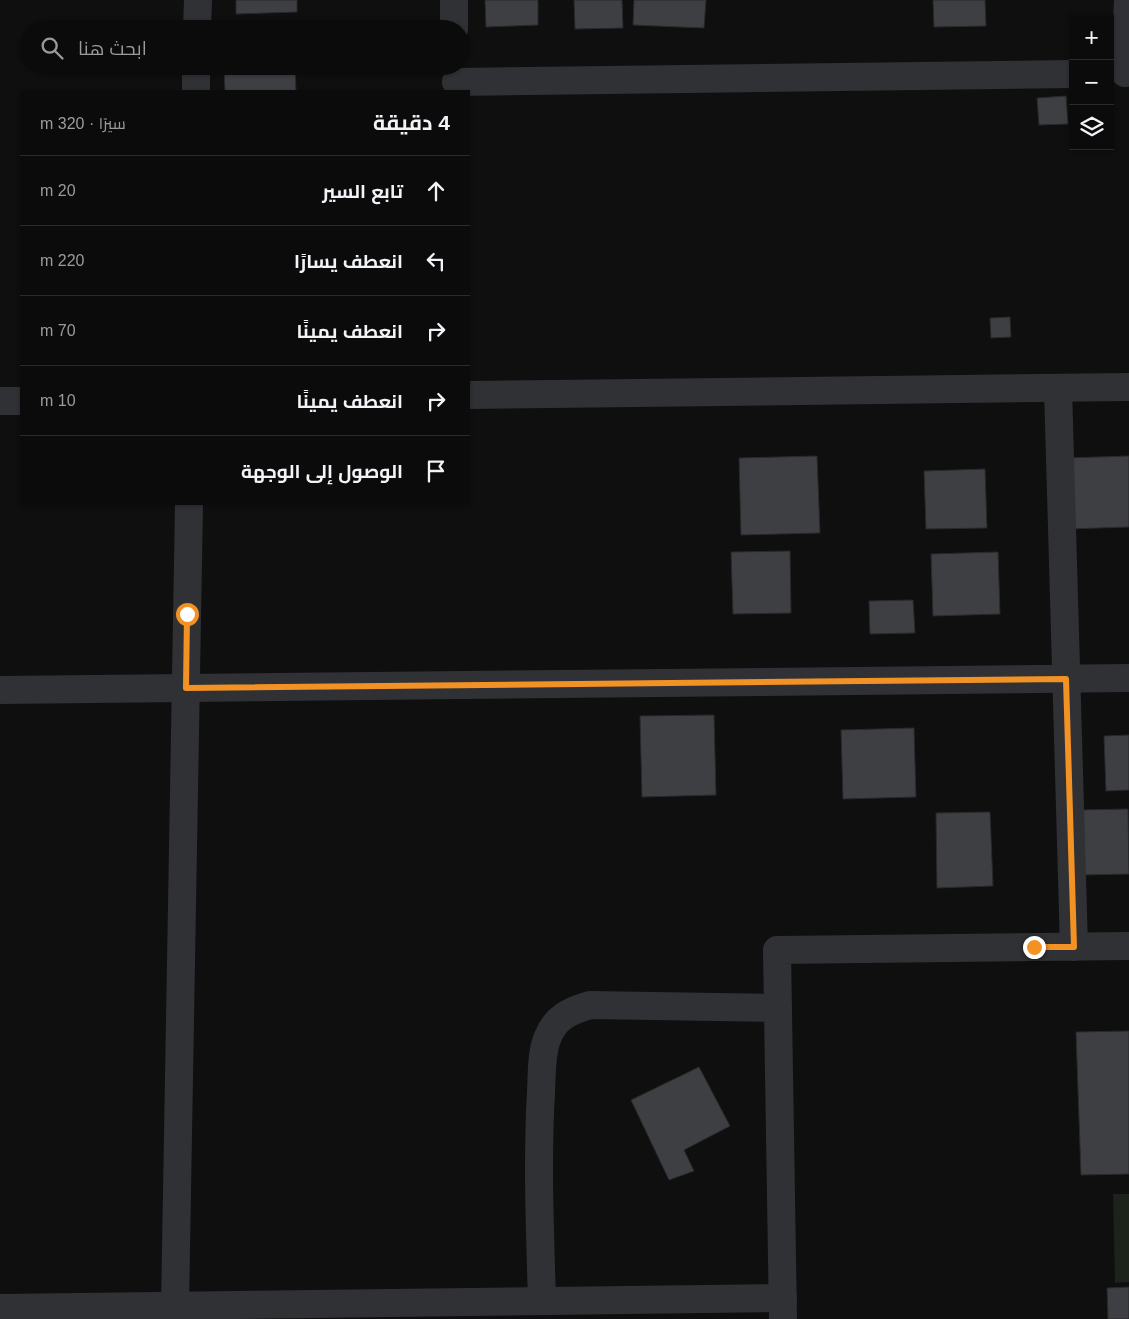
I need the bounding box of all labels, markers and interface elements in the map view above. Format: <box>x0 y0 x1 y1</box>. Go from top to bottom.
map controls <box>1069 15 1114 150</box>
button: + <box>1069 15 1114 60</box>
search box <box>20 20 470 75</box>
icon: search <box>38 34 66 62</box>
text: ابحث هنا <box>78 38 147 59</box>
button: − <box>1069 60 1114 105</box>
button: layers <box>1069 105 1114 150</box>
text: 4 دقيقة <box>373 111 450 134</box>
text: سيرًا · 320 m <box>40 115 126 132</box>
icon: ahead <box>422 177 450 205</box>
text: تابع السير <box>322 181 403 202</box>
text: 20 m <box>40 182 76 199</box>
icon: left <box>422 247 450 275</box>
text: انعطف يسارًا <box>294 251 403 272</box>
text: 220 m <box>40 252 84 269</box>
icon: right <box>422 317 450 345</box>
text: انعطف يمينًا <box>296 321 403 342</box>
text: 70 m <box>40 322 76 339</box>
icon: right <box>422 387 450 415</box>
text: انعطف يمينًا <box>296 391 403 412</box>
text: 10 m <box>40 392 76 409</box>
icon: arrive <box>422 457 450 485</box>
text: الوصول إلى الوجهة <box>241 461 403 482</box>
route start <box>176 603 199 626</box>
route end <box>1023 936 1046 959</box>

